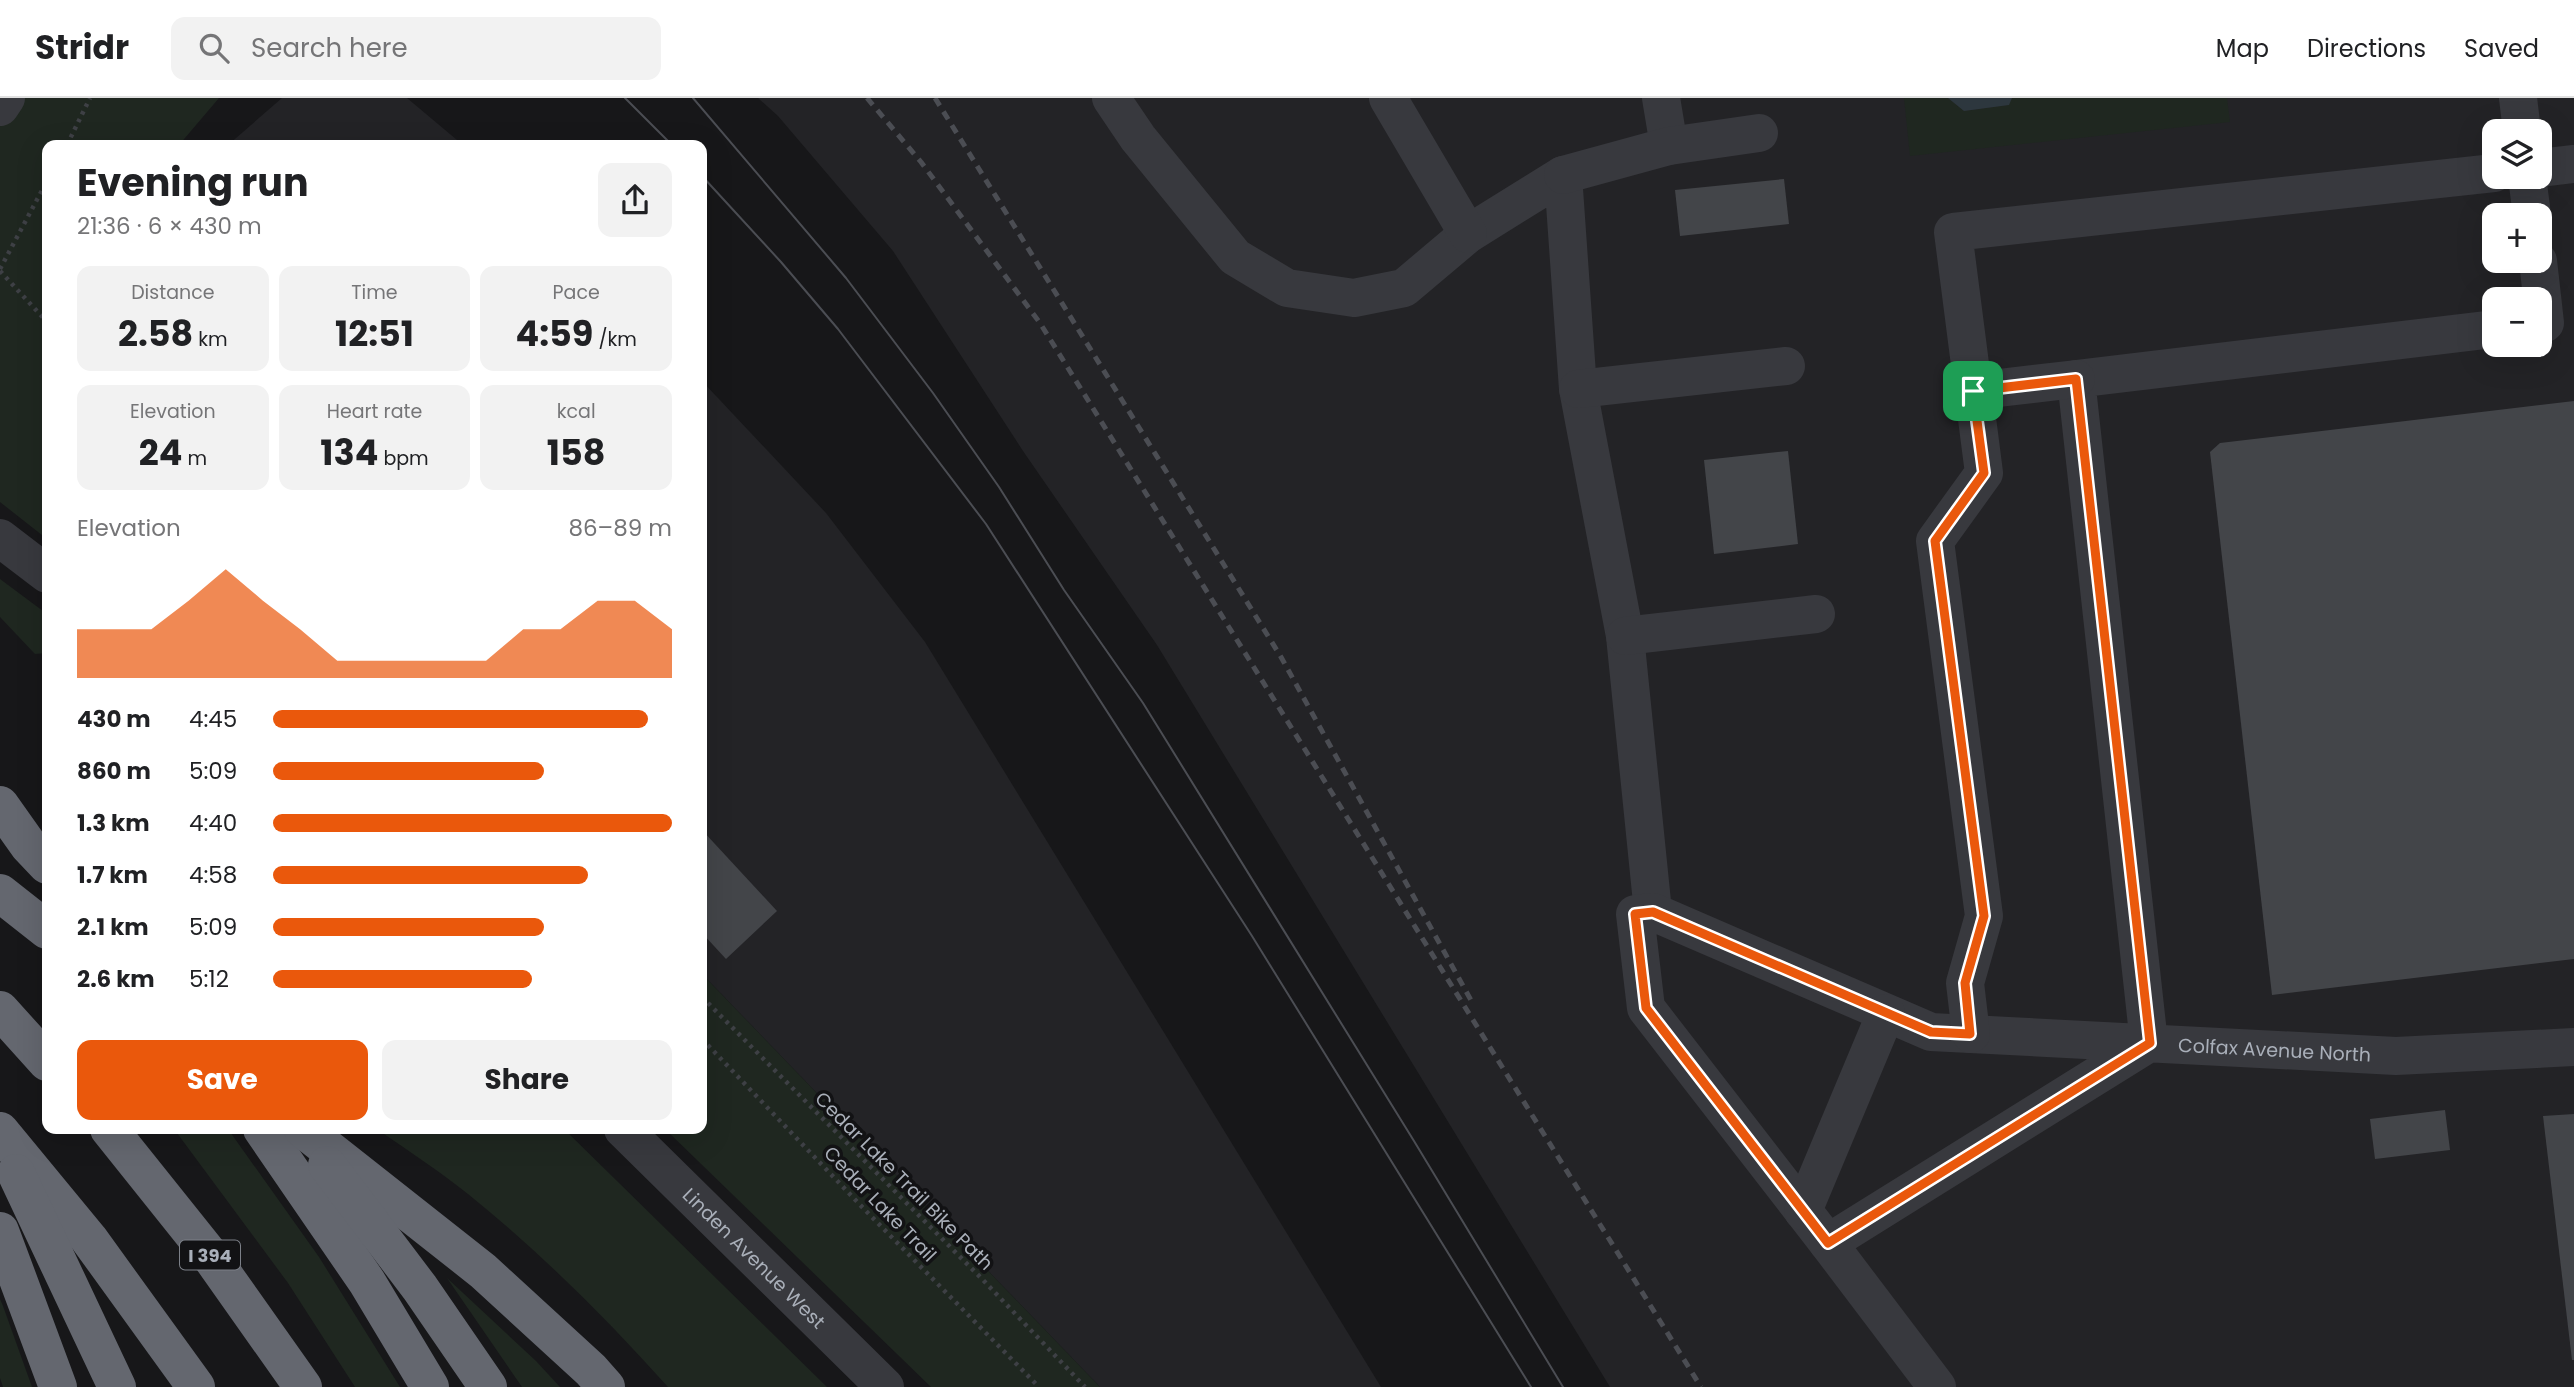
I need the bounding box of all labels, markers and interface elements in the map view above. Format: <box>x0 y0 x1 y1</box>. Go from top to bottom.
search box <box>171 17 661 80</box>
text: Stridr <box>35 24 129 71</box>
icon: search <box>195 29 233 67</box>
text: Search here <box>251 30 408 66</box>
text: Map <box>2216 32 2269 65</box>
text: Directions <box>2307 32 2426 65</box>
text: Saved <box>2464 32 2539 65</box>
map controls <box>2482 119 2552 357</box>
button: layers <box>2482 119 2552 189</box>
text: Evening run <box>77 156 309 209</box>
button: share <box>598 163 672 237</box>
button: + <box>2482 203 2552 273</box>
text: 21:36 · 6 × 430 m <box>77 210 262 242</box>
text: Distance <box>131 279 214 306</box>
text: Time <box>351 279 398 306</box>
text: Pace <box>553 279 600 306</box>
button: − <box>2482 287 2552 357</box>
text: 2.58 <box>118 309 193 358</box>
text: 12:51 <box>335 309 414 358</box>
text: 4:59 <box>515 309 593 358</box>
text: km <box>193 326 228 353</box>
text: /km <box>593 326 637 353</box>
pin <box>1943 361 2003 421</box>
icon: arrive <box>1954 372 1992 410</box>
text: Elevation <box>130 398 216 425</box>
text: Heart rate <box>327 398 422 425</box>
text: kcal <box>557 398 596 425</box>
text: 24 <box>139 428 182 477</box>
text: 134 <box>320 428 378 477</box>
text: 158 <box>547 428 605 477</box>
text: m <box>182 445 207 472</box>
text: bpm <box>378 445 429 472</box>
text: Elevation <box>77 512 181 544</box>
text: 86–89 m <box>568 512 672 544</box>
text: 430 m <box>77 703 151 735</box>
text: 4:45 <box>189 703 237 735</box>
text: 860 m <box>77 755 151 787</box>
text: 5:09 <box>189 755 237 787</box>
text: 1.3 km <box>77 807 150 839</box>
text: 4:40 <box>189 807 237 839</box>
text: 1.7 km <box>77 859 148 891</box>
text: 4:58 <box>189 859 237 891</box>
text: 2.1 km <box>77 911 149 943</box>
text: 5:09 <box>189 911 237 943</box>
text: 2.6 km <box>77 963 155 995</box>
text: 5:12 <box>189 963 229 995</box>
street label: Colfax Avenue North <box>2177 1031 2372 1068</box>
button: Save <box>77 1040 368 1120</box>
button: Share <box>382 1040 672 1120</box>
street label: Cedar Lake Trail Bike Path <box>810 1087 998 1275</box>
street label: Cedar Lake Trail <box>819 1142 941 1266</box>
street label: Linden Avenue West <box>677 1182 832 1335</box>
road number: I 394 <box>180 1240 240 1270</box>

